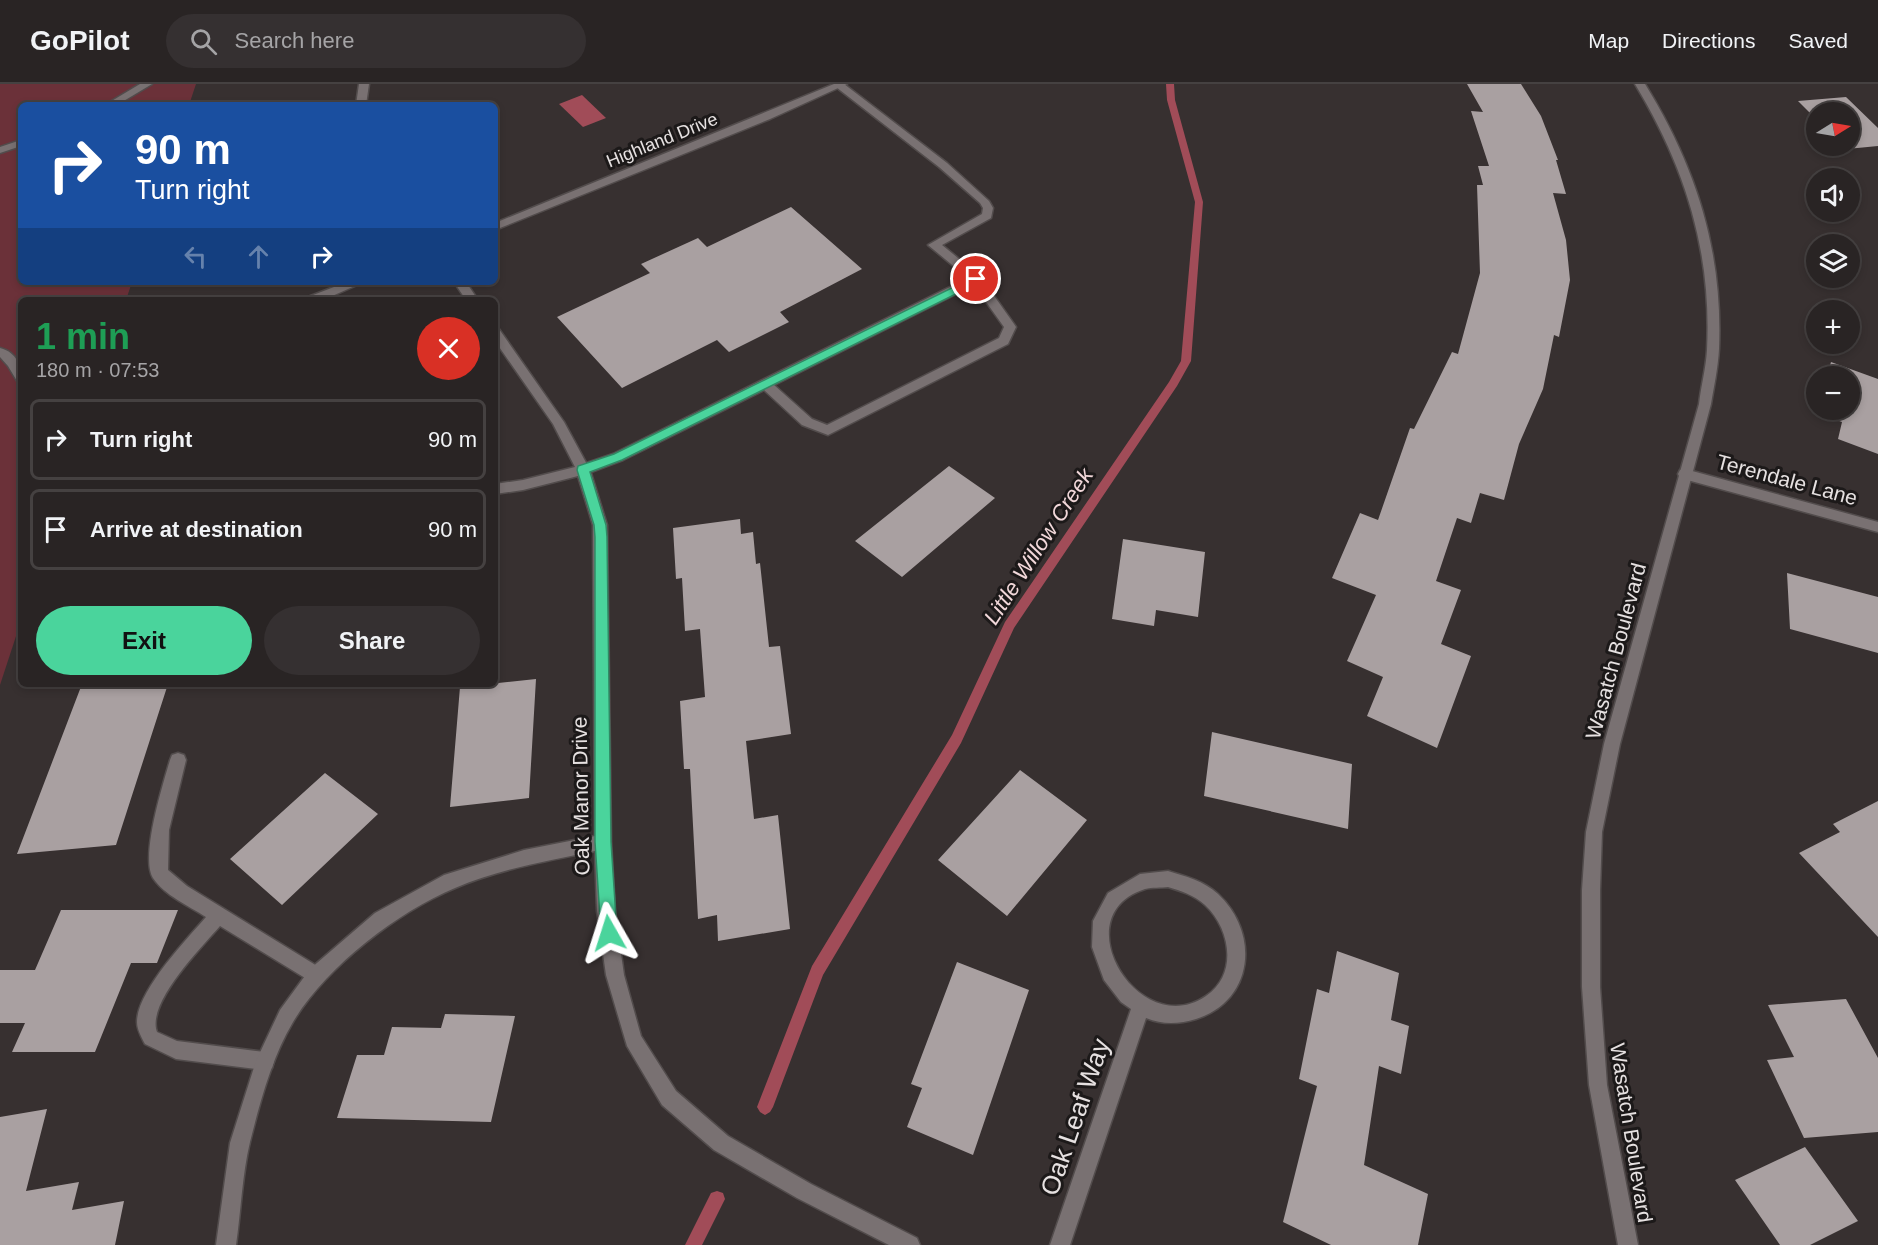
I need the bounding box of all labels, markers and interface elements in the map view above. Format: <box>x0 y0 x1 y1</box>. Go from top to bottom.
search box <box>166 14 586 68</box>
text: GoPilot <box>30 25 130 56</box>
icon: search <box>187 25 220 58</box>
text: Search here <box>235 28 354 53</box>
text: Map <box>1588 29 1629 52</box>
text: Directions <box>1662 29 1755 52</box>
text: Saved <box>1788 29 1848 52</box>
north arrow <box>1806 102 1860 156</box>
map controls <box>1806 102 1860 420</box>
street label: Highland Drive <box>604 109 720 171</box>
icon: right <box>36 126 114 204</box>
text: 90 m <box>135 126 231 173</box>
button: sound <box>1806 168 1860 222</box>
text: Turn right <box>135 175 250 205</box>
button: layers <box>1806 234 1860 288</box>
icon: left <box>179 240 212 273</box>
icon: ahead <box>242 240 275 273</box>
icon: right <box>305 240 338 273</box>
pin <box>950 253 1001 304</box>
icon: arrive <box>959 262 992 295</box>
button: + <box>1806 300 1860 354</box>
text: 1 min <box>36 316 130 357</box>
button: close <box>417 317 480 380</box>
text: 180 m · 07:53 <box>36 359 159 381</box>
button: − <box>1806 366 1860 420</box>
icon: right <box>39 423 72 456</box>
text: Turn right <box>90 427 192 452</box>
text: 90 m <box>428 427 477 452</box>
street label: Terendale Lane <box>1714 450 1860 509</box>
water label: Little Willow Creek <box>979 463 1099 629</box>
icon: arrive <box>39 513 72 546</box>
text: Arrive at destination <box>90 517 303 542</box>
text: 90 m <box>428 517 477 542</box>
street label: Wasatch Boulevard <box>1581 560 1650 741</box>
button: Exit <box>36 606 252 675</box>
button: Share <box>264 606 480 675</box>
street label: Oak Manor Drive <box>568 716 593 876</box>
position arrow <box>577 901 641 965</box>
street label: Oak Leaf Way <box>1034 1035 1116 1199</box>
street label: Wasatch Boulevard <box>1606 1042 1657 1224</box>

